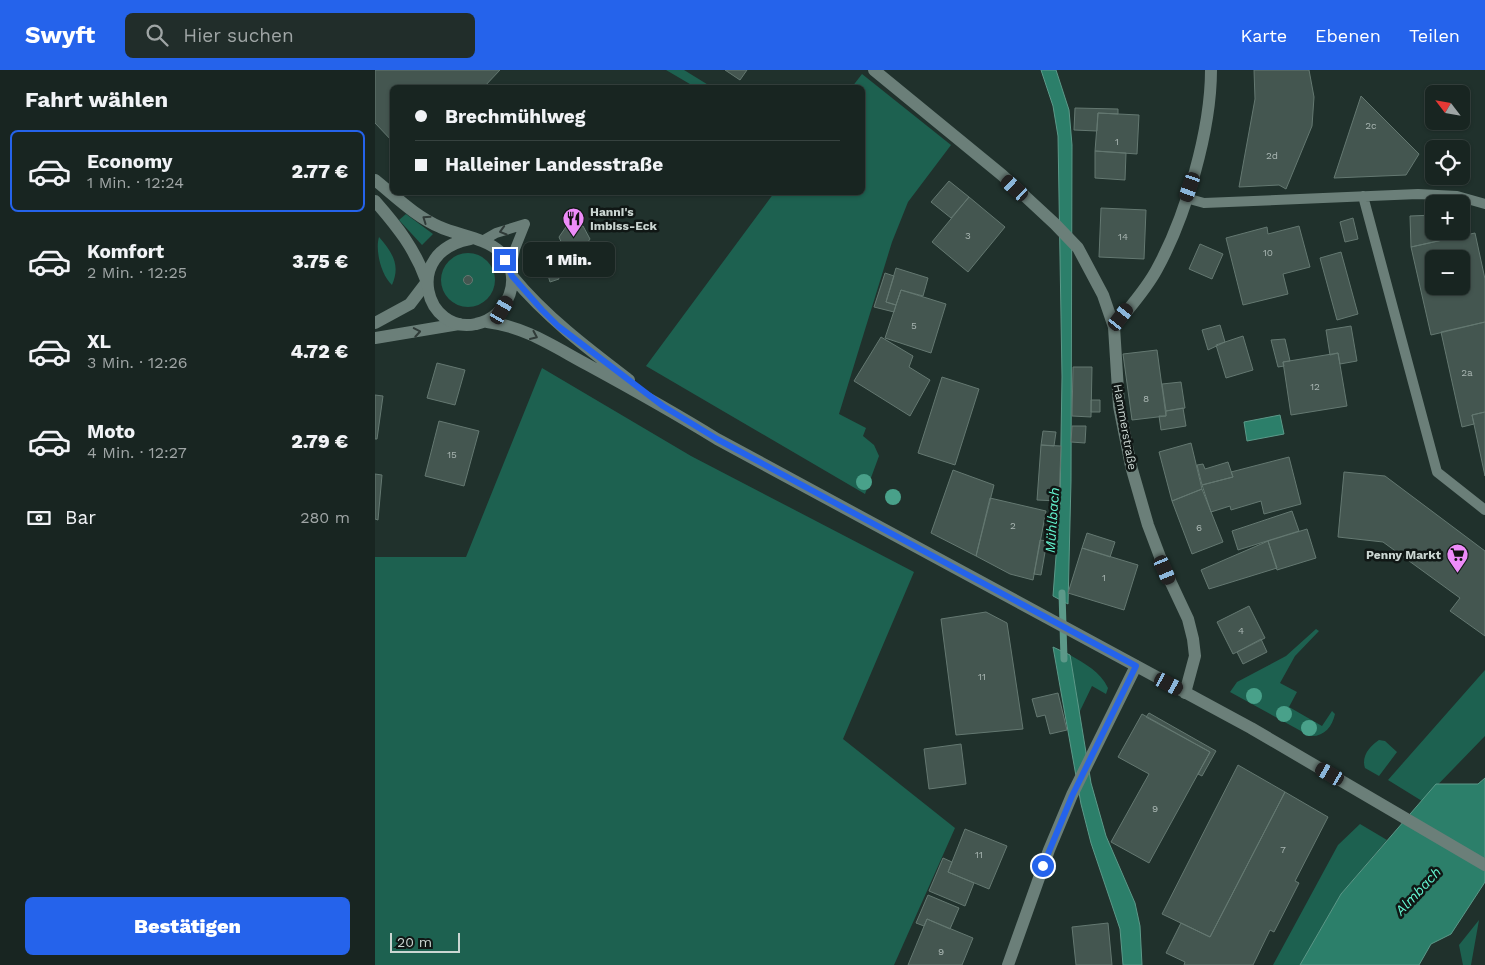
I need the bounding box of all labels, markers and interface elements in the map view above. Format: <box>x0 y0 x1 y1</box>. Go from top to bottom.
search box <box>125 13 475 58</box>
text: Swyft <box>25 21 95 49</box>
icon: search <box>143 21 171 49</box>
text: Hier suchen <box>183 24 294 47</box>
text: Karte <box>1241 25 1287 46</box>
text: Ebenen <box>1315 25 1381 46</box>
text: Teilen <box>1409 25 1460 46</box>
north arrow <box>1425 85 1470 130</box>
map controls <box>1425 85 1470 295</box>
text: Fahrt wählen <box>25 87 168 112</box>
text: Brechmühlweg <box>445 105 586 128</box>
house number: 2c <box>1365 120 1377 131</box>
house number: 1 <box>1115 136 1119 147</box>
button: locate <box>1425 140 1470 185</box>
icon: car <box>27 149 72 194</box>
text: Economy <box>87 150 172 173</box>
house number: 2d <box>1266 150 1278 161</box>
text: Halleiner Landesstraße <box>445 153 663 176</box>
text: 2.77 € <box>291 160 348 183</box>
car <box>1178 170 1201 204</box>
car <box>998 172 1031 204</box>
text: 1 Min. · 12:24 <box>87 173 184 192</box>
button: + <box>1425 195 1470 240</box>
place label: Hanni's Imbiss-Eck <box>590 205 658 233</box>
restaurant icon: Hanni's Imbiss-Eck <box>562 207 586 238</box>
one-way arrow <box>422 216 432 225</box>
one-way arrow <box>499 226 507 236</box>
house number: 3 <box>965 230 971 241</box>
house number: 14 <box>1118 231 1128 242</box>
icon: car <box>27 239 72 284</box>
text: Komfort <box>87 240 164 263</box>
callout: 1 Min. <box>523 242 615 278</box>
house number: 10 <box>1263 247 1273 258</box>
route end <box>494 249 516 271</box>
text: 3.75 € <box>292 250 348 273</box>
text: 1 Min. <box>546 250 592 269</box>
button: − <box>1425 250 1470 295</box>
text: 2 Min. · 12:25 <box>87 263 187 282</box>
car <box>488 293 515 327</box>
car <box>1105 301 1136 333</box>
house number: 5 <box>911 320 917 331</box>
one-way arrow <box>413 327 421 337</box>
icon: car <box>27 329 72 374</box>
text: XL <box>87 330 111 353</box>
one-way arrow <box>529 330 538 341</box>
text: 4.72 € <box>290 340 348 363</box>
text: 3 Min. · 12:26 <box>87 353 187 372</box>
house number: 2a <box>1461 367 1473 378</box>
house number: 12 <box>1310 381 1320 392</box>
street label: Hammerstraße <box>1111 383 1139 471</box>
house number: 8 <box>1143 393 1149 404</box>
icon: car <box>27 419 72 464</box>
text: Moto <box>87 420 135 443</box>
text: 2.79 € <box>291 430 348 453</box>
text: 4 Min. · 12:27 <box>87 443 187 462</box>
house number: 15 <box>447 449 457 460</box>
water label: Mühlbach <box>1042 487 1062 553</box>
icon: cash <box>25 504 53 532</box>
text: Bar <box>65 506 96 529</box>
text: 280 m <box>300 508 350 527</box>
house number: 2 <box>1010 520 1016 531</box>
house number: 6 <box>1196 522 1202 533</box>
supermarket icon: Penny Markt <box>1445 543 1469 574</box>
place label: Penny Markt <box>1366 548 1442 562</box>
car <box>1152 553 1177 587</box>
house number: 1 <box>1102 572 1106 583</box>
house number: 4 <box>1238 625 1244 636</box>
car <box>1152 670 1185 698</box>
house number: 11 <box>978 671 986 682</box>
car <box>1313 760 1346 788</box>
house number: 9 <box>1152 803 1158 814</box>
house number: 7 <box>1280 844 1286 855</box>
house number: 11 <box>975 849 983 860</box>
route start <box>1032 855 1054 877</box>
water label: Almbach <box>1391 864 1444 919</box>
button: Bestätigen <box>25 897 350 955</box>
scale bar <box>390 930 460 953</box>
text: 20 m <box>397 934 432 950</box>
house number: 9 <box>938 946 944 957</box>

